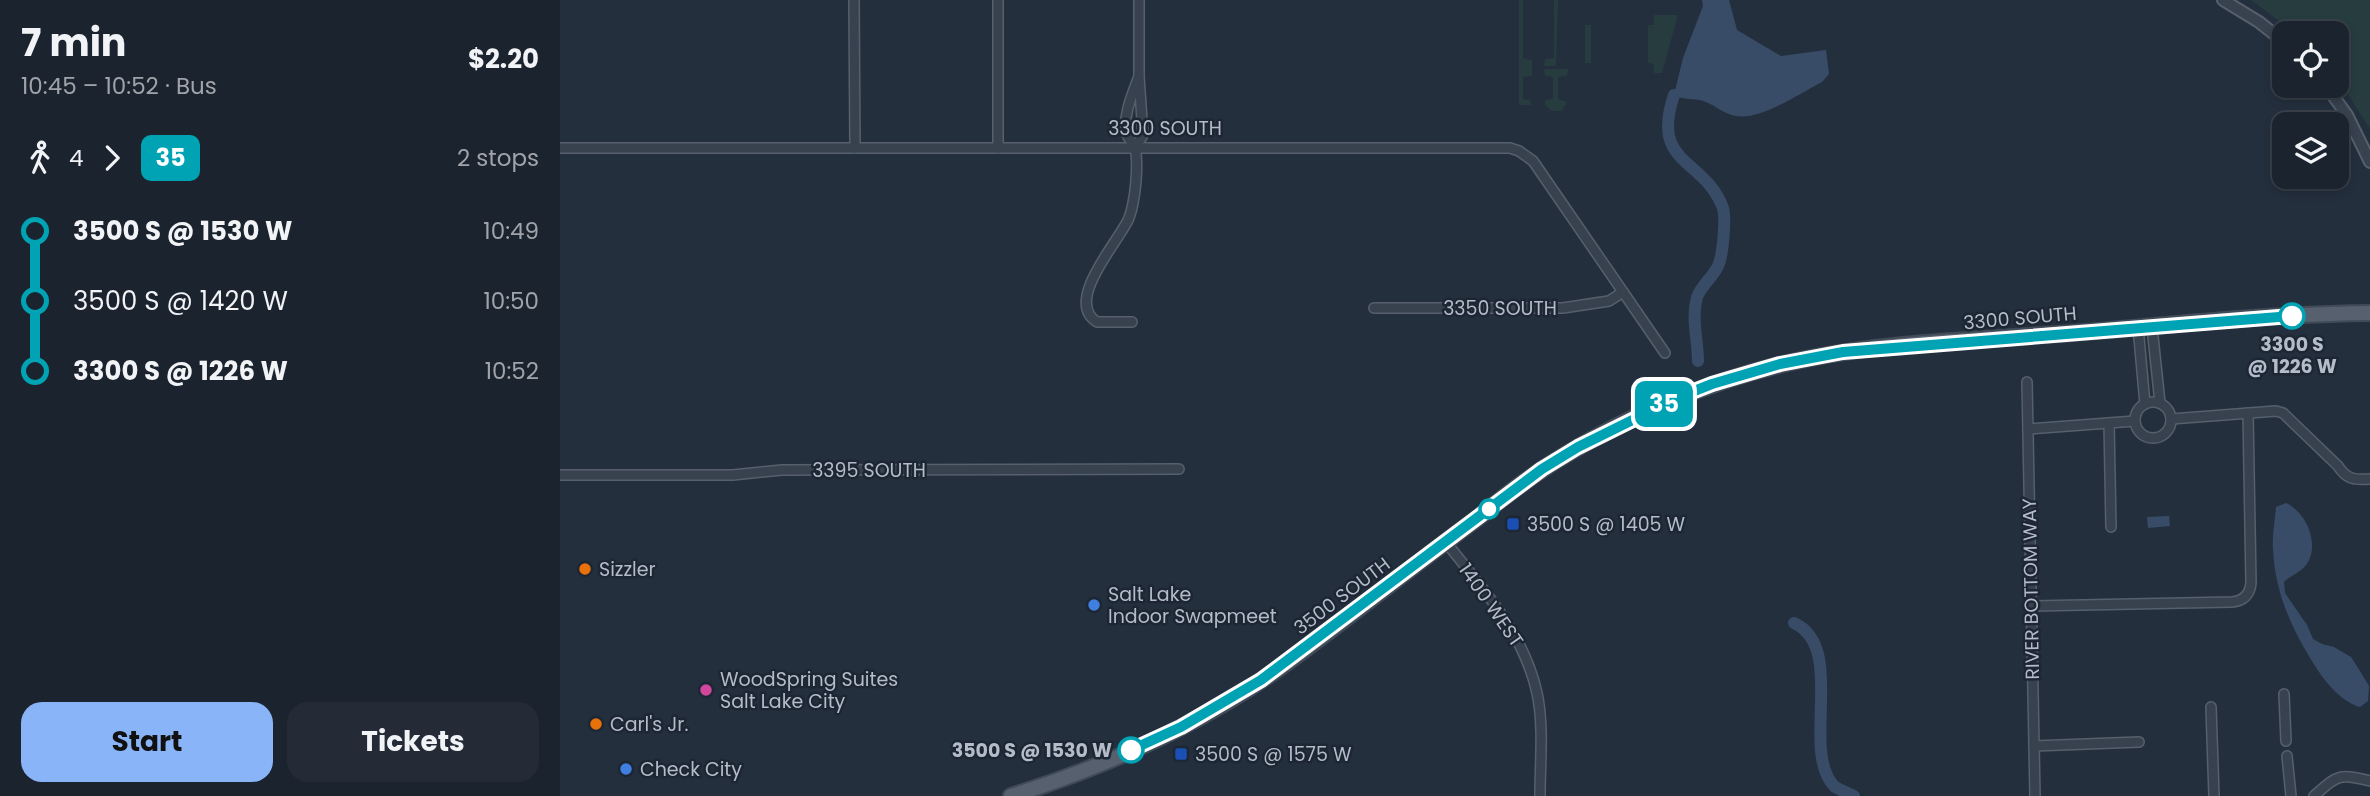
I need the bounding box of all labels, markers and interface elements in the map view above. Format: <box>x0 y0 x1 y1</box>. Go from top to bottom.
text: 7 min <box>21 16 126 69</box>
map controls <box>2272 21 2349 189</box>
button: locate <box>2272 21 2349 98</box>
text: $2.20 <box>468 41 539 77</box>
text: 10:45 – 10:52 · Bus <box>21 70 217 102</box>
button: layers <box>2272 112 2349 189</box>
street label: 3300 SOUTH <box>1108 115 1222 142</box>
icon: walk <box>21 139 59 177</box>
icon: forward <box>93 139 131 177</box>
text: 35 <box>155 141 186 174</box>
text: 4 <box>69 142 83 174</box>
text: 2 stops <box>457 142 539 174</box>
text: 3500 S @ 1530 W <box>73 213 292 249</box>
text: 10:49 <box>483 215 539 247</box>
text: 3500 S @ 1420 W <box>73 283 288 319</box>
text: 10:50 <box>483 285 539 317</box>
street label: 3350 SOUTH <box>1443 295 1557 322</box>
street label: 3300 SOUTH <box>1962 300 2078 336</box>
marker: 3300 S @ 1226 W <box>2279 303 2305 329</box>
place label: 3300 S @ 1226 W <box>2247 331 2337 380</box>
text: 3300 S @ 1226 W <box>73 353 288 389</box>
text: 10:52 <box>485 355 539 387</box>
line badge: 35 <box>1632 381 1696 427</box>
text: 35 <box>1649 387 1679 420</box>
street label: 3395 SOUTH <box>812 457 926 484</box>
street label: RIVER BOTTOM WAY <box>2016 498 2046 680</box>
unlabelled marker <box>1479 499 1499 519</box>
place label: 3500 S @ 1405 W <box>1527 511 1686 538</box>
marker: 3500 S @ 1405 W <box>1505 516 1521 532</box>
street label: 3500 SOUTH <box>1288 551 1396 641</box>
place label: Sizzler <box>599 556 656 583</box>
street label: 1400 WEST <box>1452 558 1530 652</box>
marker: Sizzler <box>577 561 593 577</box>
place label: Salt Lake Indoor Swapmeet <box>1108 581 1277 630</box>
marker: Salt Lake Indoor Swapmeet <box>1086 597 1102 613</box>
place label: WoodSpring Suites Salt Lake City <box>720 666 898 715</box>
marker: WoodSpring Suites Salt Lake City <box>698 682 714 698</box>
button: Start <box>21 702 273 782</box>
button: Tickets <box>287 702 539 782</box>
place label: Carl's Jr. <box>610 711 688 738</box>
marker: Carl's Jr. <box>588 716 604 732</box>
place label: 3500 S @ 1530 W <box>952 737 1112 764</box>
marker: 3500 S @ 1530 W <box>1118 737 1144 763</box>
place label: 3500 S @ 1575 W <box>1195 741 1352 768</box>
marker: 3500 S @ 1575 W <box>1173 746 1189 762</box>
place label: Check City <box>640 756 742 783</box>
marker: Check City <box>618 761 634 777</box>

